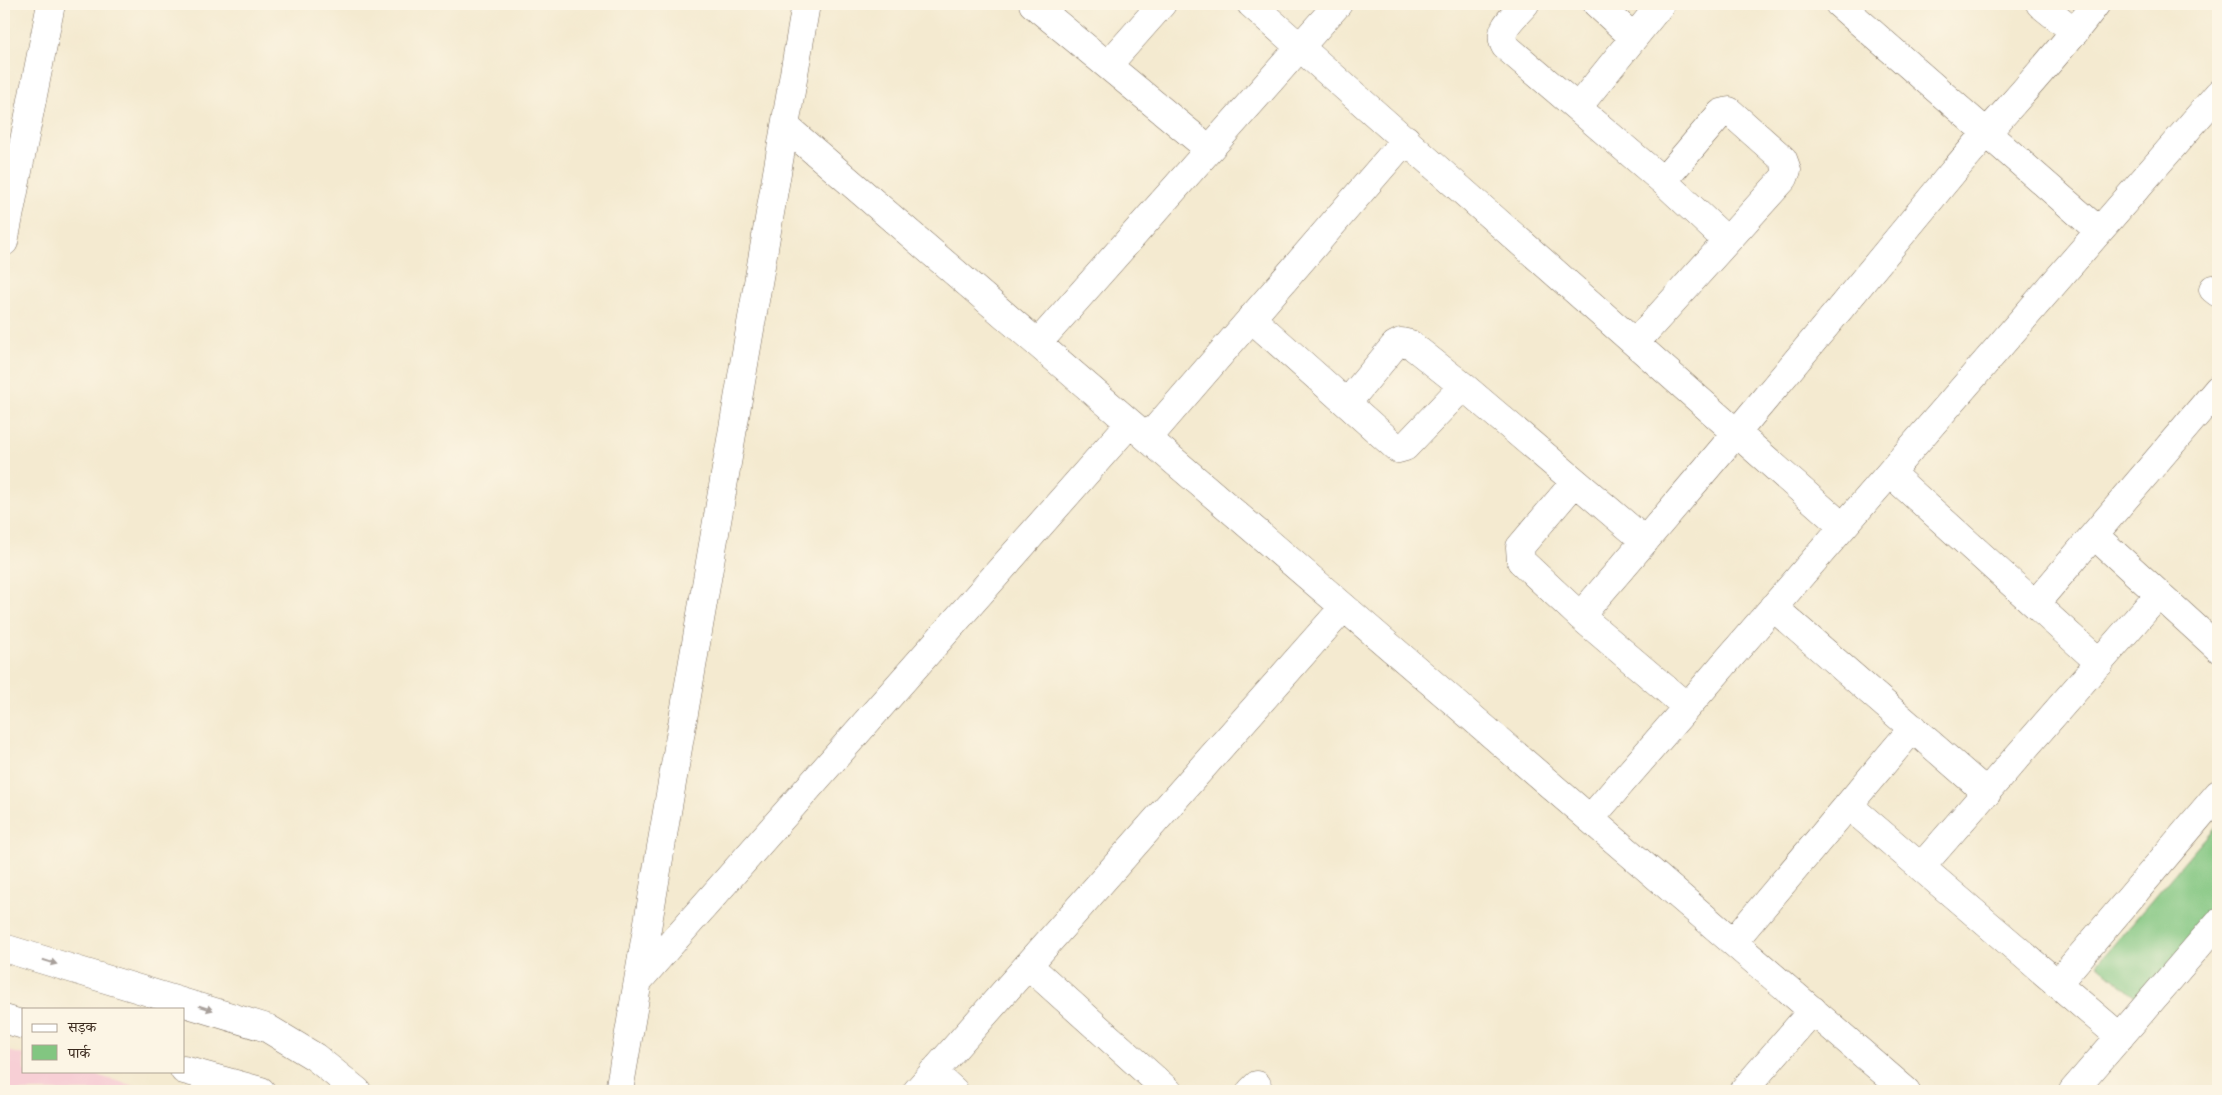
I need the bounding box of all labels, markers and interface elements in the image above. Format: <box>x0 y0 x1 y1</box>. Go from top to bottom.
one-way arrow <box>43 959 58 967</box>
one-way arrow <box>199 1005 214 1013</box>
legend <box>22 1008 185 1072</box>
text: सड़क <box>67 1017 97 1037</box>
text: पार्क <box>67 1043 91 1063</box>

